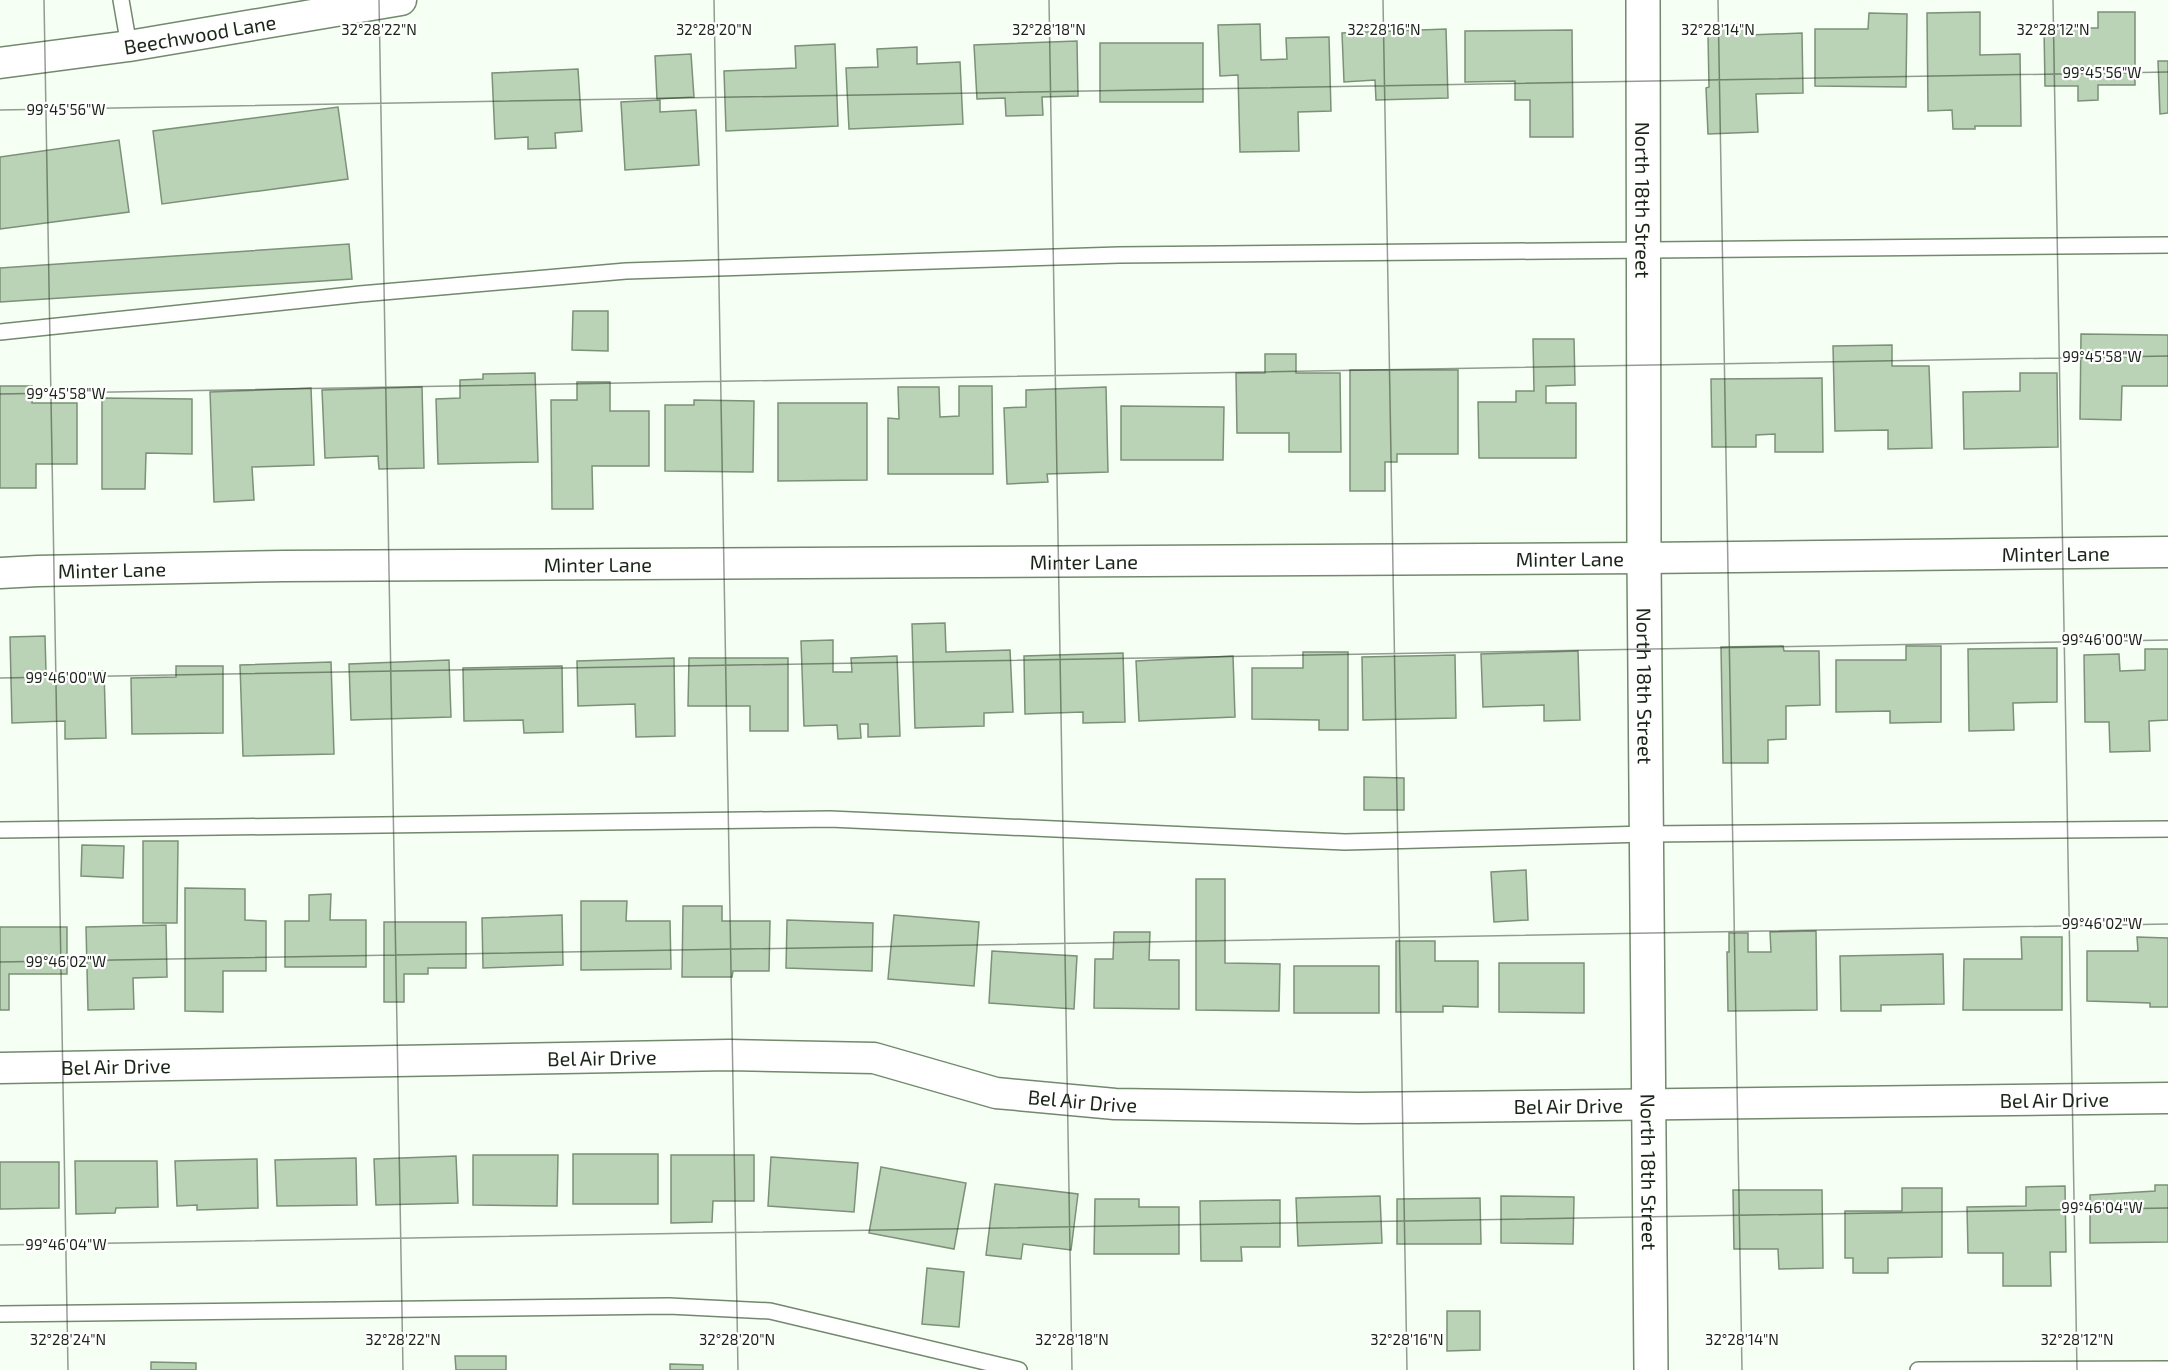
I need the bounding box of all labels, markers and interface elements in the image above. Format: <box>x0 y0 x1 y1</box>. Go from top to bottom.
street label: Beechwood Lane <box>122 9 278 59</box>
text: 32°28'22"N <box>341 20 417 38</box>
text: 32°28'20"N <box>676 20 752 38</box>
text: 32°28'18"N <box>1012 20 1086 38</box>
text: 32°28'16"N <box>1347 20 1421 38</box>
text: 32°28'14"N <box>1681 20 1755 38</box>
text: 32°28'12"N <box>2016 20 2090 38</box>
text: 99°45'56"W <box>2062 63 2142 81</box>
text: 99°45'56"W <box>26 100 106 118</box>
street label: North 18th Street <box>1631 122 1655 279</box>
text: 99°45'58"W <box>2062 347 2142 365</box>
text: 99°45'58"W <box>26 384 106 402</box>
street label: Minter Lane <box>2002 541 2110 566</box>
street label: Minter Lane <box>1516 546 1624 571</box>
street label: Minter Lane <box>1030 549 1138 574</box>
street label: Minter Lane <box>544 552 652 576</box>
street label: Minter Lane <box>58 556 166 583</box>
street label: North 18th Street <box>1632 608 1658 765</box>
text: 99°46'00"W <box>2061 630 2143 648</box>
text: 99°46'00"W <box>25 668 107 686</box>
text: 99°46'02"W <box>2062 914 2142 932</box>
text: 99°46'02"W <box>26 952 106 970</box>
street label: Bel Air Drive <box>547 1044 657 1070</box>
street label: Bel Air Drive <box>61 1053 171 1079</box>
street label: Bel Air Drive <box>1027 1084 1137 1116</box>
street label: Bel Air Drive <box>1999 1087 2109 1112</box>
street label: Bel Air Drive <box>1513 1093 1623 1118</box>
street label: North 18th Street <box>1637 1094 1662 1251</box>
text: 99°46'04"W <box>2061 1198 2143 1216</box>
text: 99°46'04"W <box>25 1235 107 1253</box>
text: 32°28'24"N <box>30 1330 106 1348</box>
text: 32°28'22"N <box>365 1330 441 1348</box>
text: 32°28'20"N <box>699 1330 775 1348</box>
text: 32°28'18"N <box>1035 1330 1109 1348</box>
text: 32°28'16"N <box>1370 1330 1444 1348</box>
text: 32°28'14"N <box>1705 1330 1779 1348</box>
text: 32°28'12"N <box>2040 1330 2114 1348</box>

